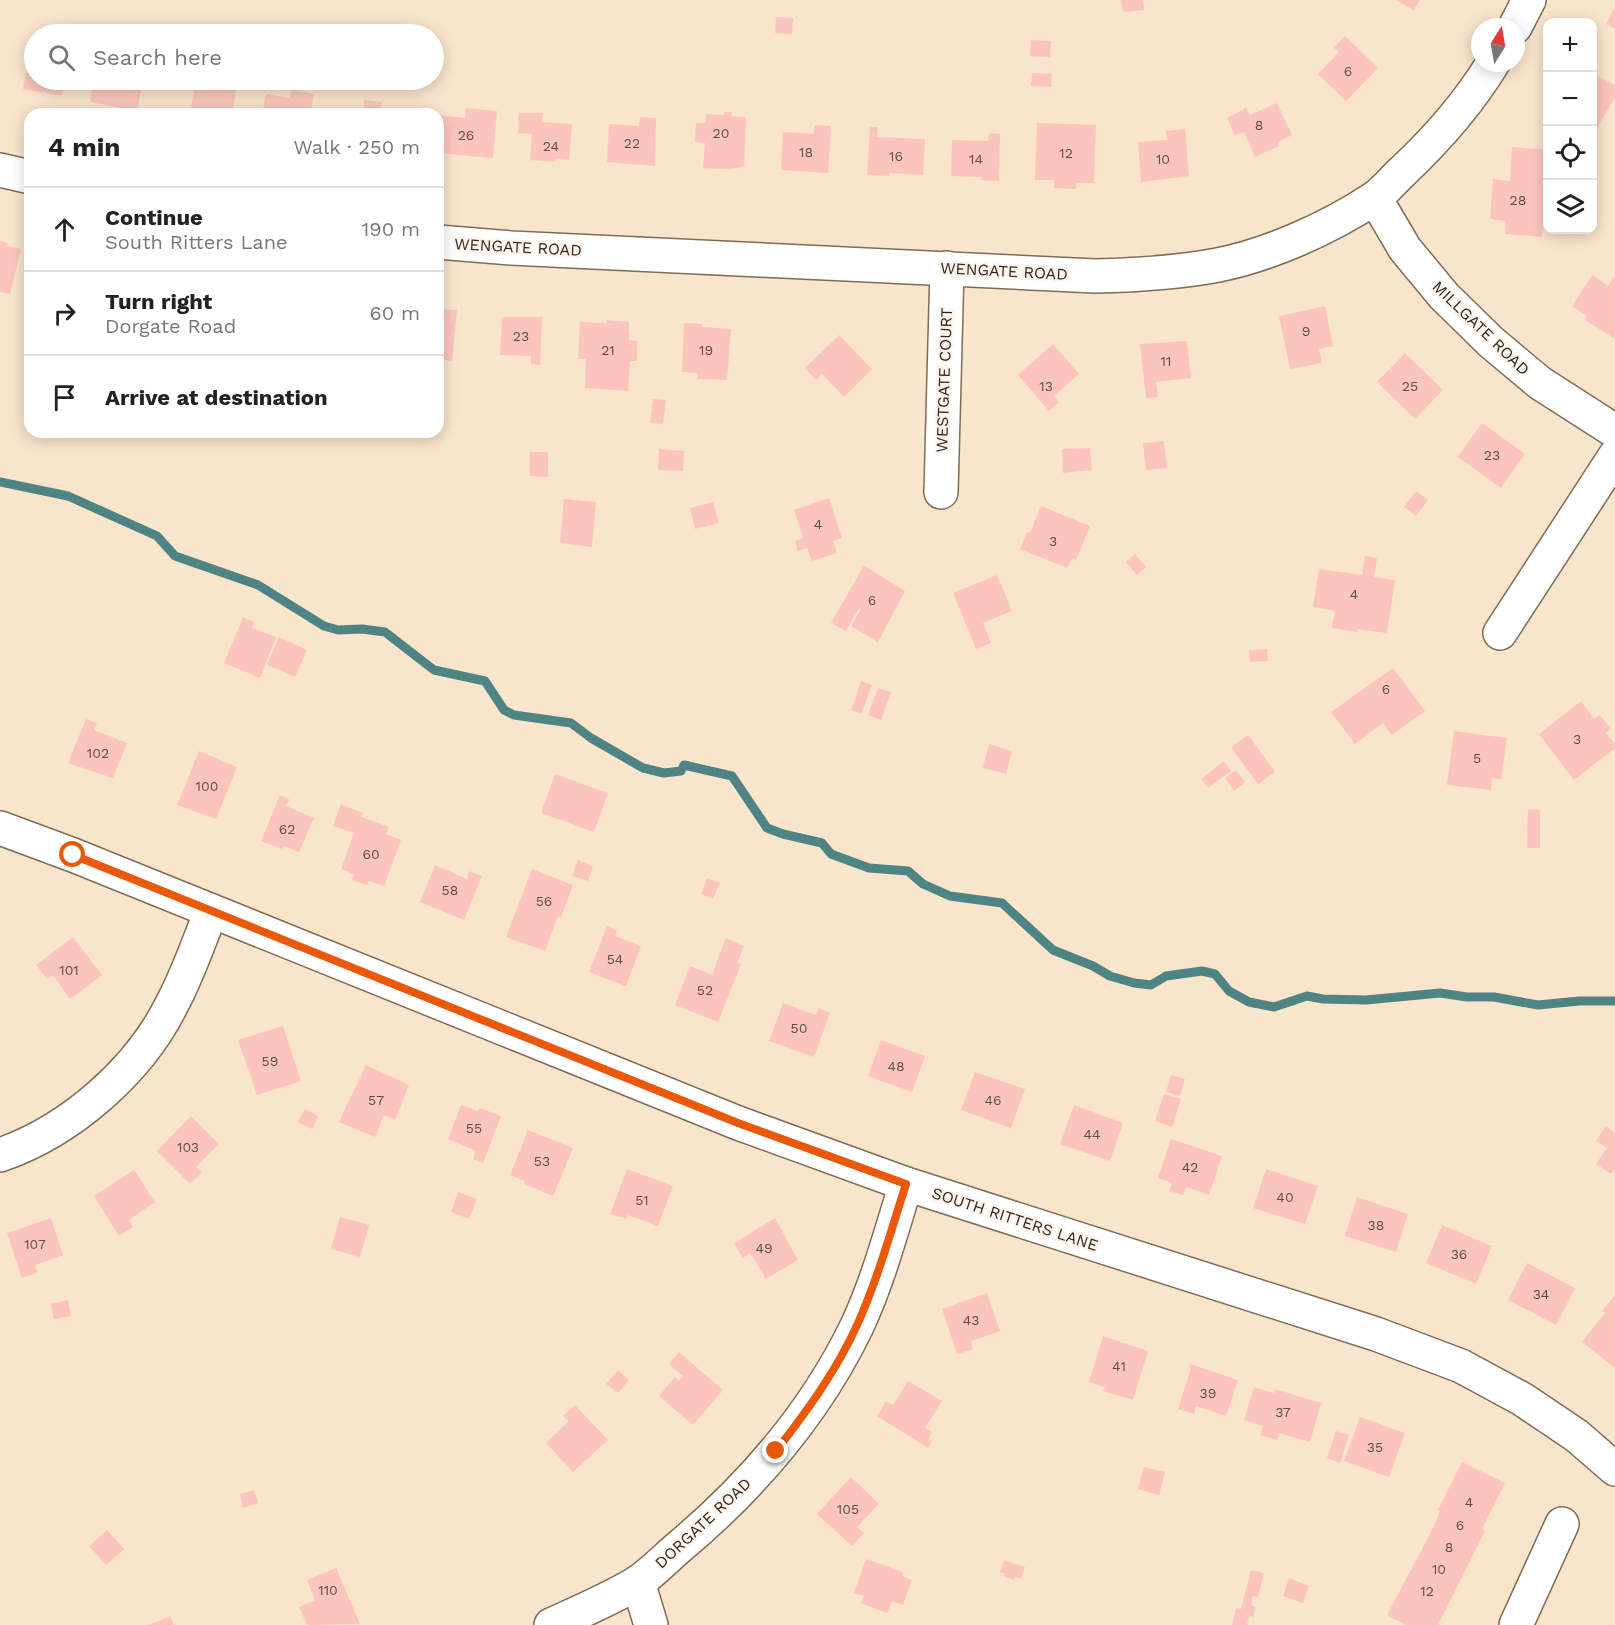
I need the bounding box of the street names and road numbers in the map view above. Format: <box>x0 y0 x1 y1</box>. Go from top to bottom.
street label: WENGATE ROAD <box>454 234 582 260</box>
street label: WENGATE ROAD <box>940 258 1068 284</box>
street label: MILLGATE ROAD <box>1429 277 1533 379</box>
street label: WESTGATE COURT <box>932 307 956 453</box>
street label: SOUTH RITTERS LANE <box>929 1183 1101 1255</box>
street label: DORGATE ROAD <box>651 1474 755 1572</box>

